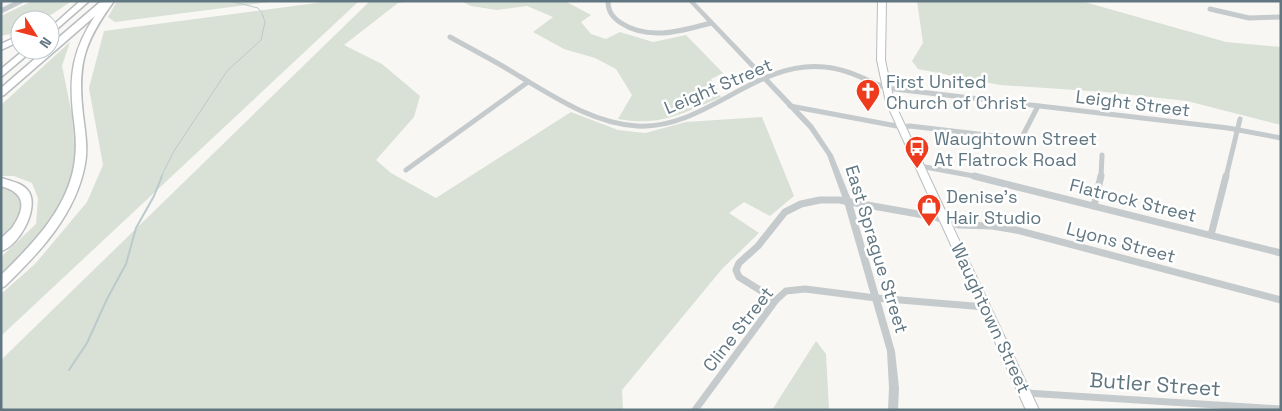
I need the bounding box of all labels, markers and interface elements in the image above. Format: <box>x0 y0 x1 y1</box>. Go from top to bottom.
north arrow <box>10 10 60 60</box>
text: N <box>35 34 56 52</box>
street label: Leight Street <box>661 53 775 119</box>
place label: First United Church of Christ <box>886 70 1027 114</box>
church icon: First United Church of Christ <box>855 78 881 112</box>
street label: Leight Street <box>1074 85 1192 121</box>
place label: Waughtown Street At Flatrock Road <box>934 127 1097 171</box>
bus stop icon: Waughtown Street At Flatrock Road <box>904 135 930 169</box>
street label: East Sprague Street <box>840 162 914 336</box>
street label: Flatrock Street <box>1067 173 1199 227</box>
place label: Denise's Hair Studio <box>946 185 1041 229</box>
shop icon: Denise's Hair Studio <box>916 193 942 227</box>
street label: Lyons Street <box>1064 216 1178 268</box>
street label: Waughtown Street <box>946 239 1036 397</box>
street label: Cline Street <box>698 282 778 376</box>
street label: Butler Street <box>1088 366 1222 402</box>

